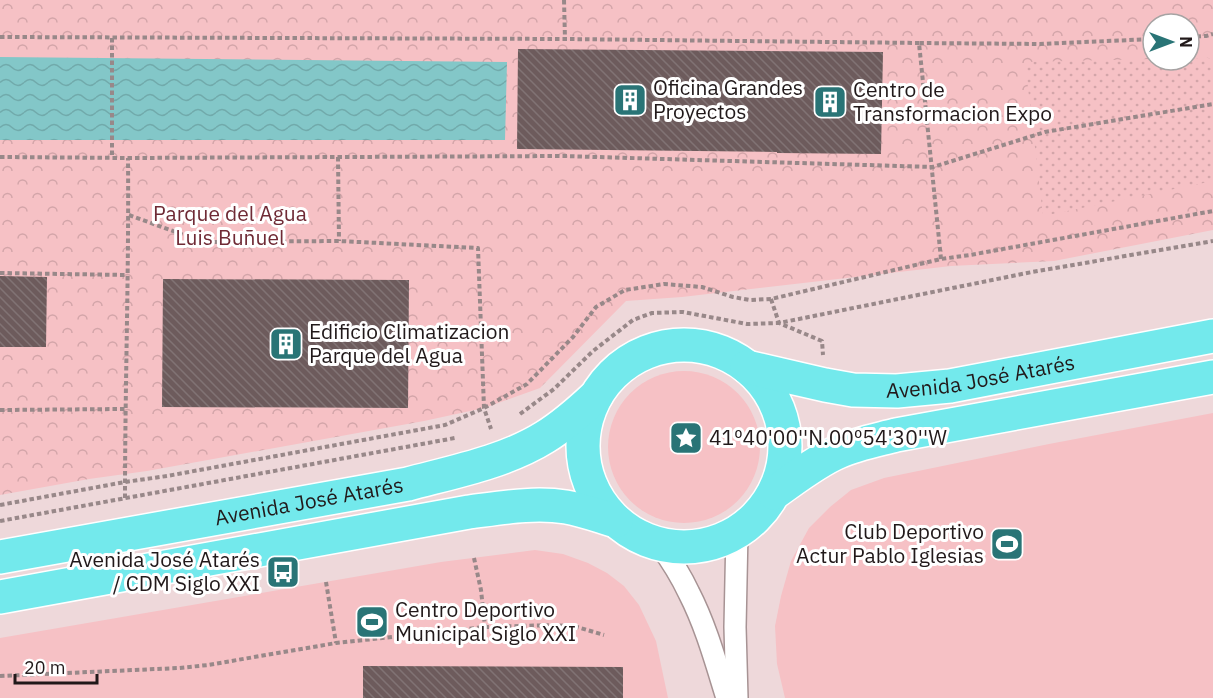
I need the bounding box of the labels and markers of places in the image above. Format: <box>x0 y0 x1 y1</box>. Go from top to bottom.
place label: Oficina Grandes Proyectos <box>653 73 803 125</box>
place label: Centro de Transformacion Expo <box>853 75 1052 127</box>
building icon: Oficina Grandes Proyectos <box>612 82 648 118</box>
building icon: Centro de Transformacion Expo <box>812 84 848 120</box>
place label: Edificio Climatizacion Parque del Agua <box>309 317 510 369</box>
building icon: Edificio Climatizacion Parque del Agua <box>268 326 304 362</box>
place icon: 41º40'00''N.00º54'30''W <box>668 420 704 456</box>
place label: 41º40'00''N.00º54'30''W <box>709 423 947 451</box>
place label: Club Deportivo Actur Pablo Iglesias <box>796 517 984 569</box>
sports icon: Club Deportivo Actur Pablo Iglesias <box>989 526 1025 562</box>
place label: Avenida José Atarés / CDM Siglo XXI <box>69 545 260 597</box>
bus stop icon: Avenida José Atarés / CDM Siglo XXI <box>265 554 301 590</box>
place label: Centro Deportivo Municipal Siglo XXI <box>395 595 576 647</box>
sports icon: Centro Deportivo Municipal Siglo XXI <box>354 604 390 640</box>

